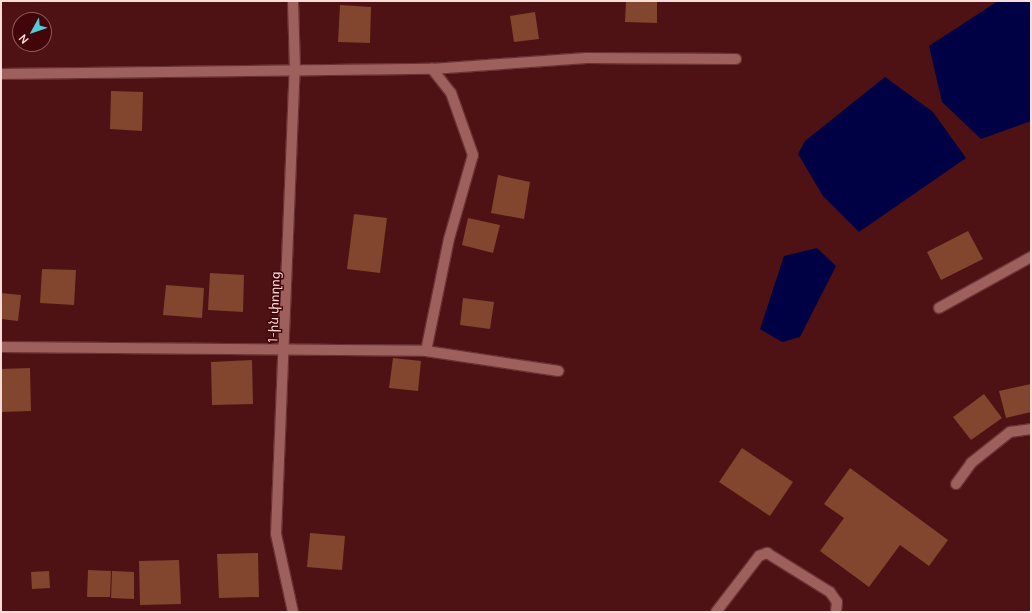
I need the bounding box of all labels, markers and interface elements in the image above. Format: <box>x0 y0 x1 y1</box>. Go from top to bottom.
north arrow <box>12 12 52 52</box>
text: N <box>15 32 31 47</box>
street label: 1-ին փողոց <box>265 271 283 343</box>

